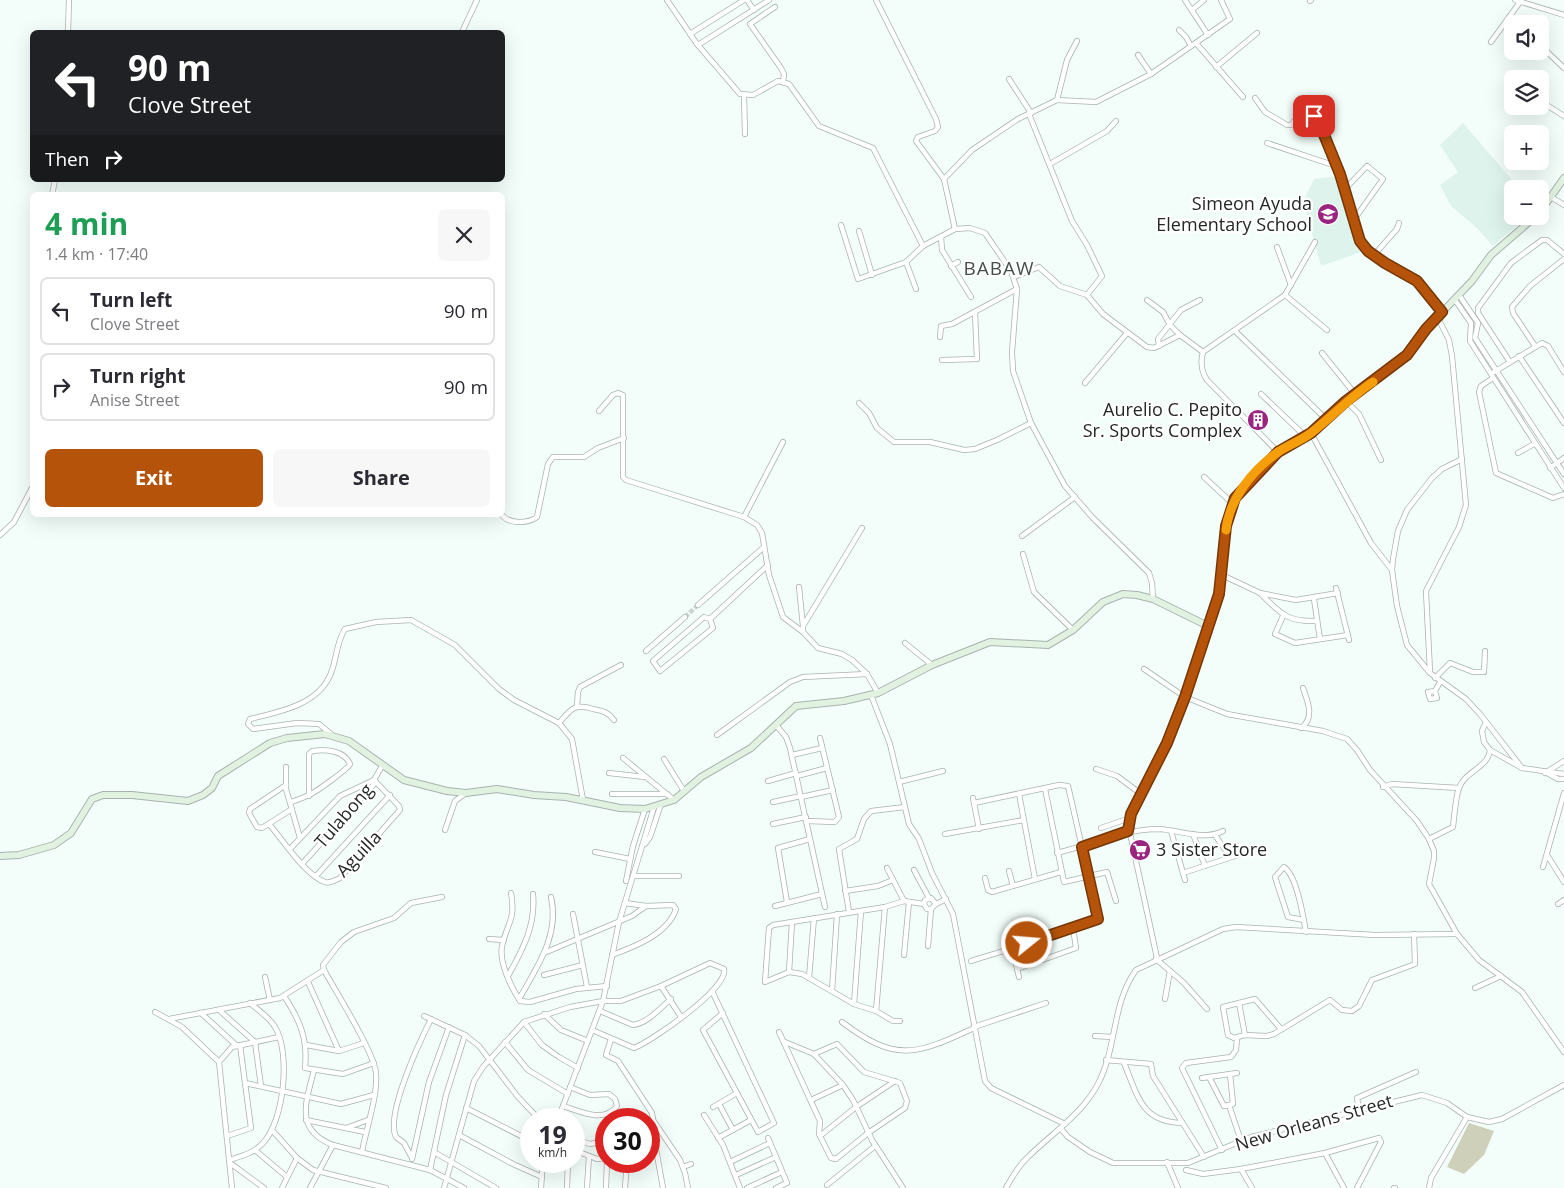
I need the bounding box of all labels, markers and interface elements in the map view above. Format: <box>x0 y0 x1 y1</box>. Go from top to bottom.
map controls <box>1504 15 1549 225</box>
button: sound <box>1504 15 1549 60</box>
text: 90 m <box>128 44 211 91</box>
icon: left <box>45 50 110 115</box>
button: layers <box>1504 70 1549 115</box>
text: Clove Street <box>128 89 251 119</box>
pin <box>1293 95 1335 137</box>
icon: arrive <box>1300 102 1328 130</box>
button: + <box>1504 125 1549 170</box>
icon: right <box>99 145 127 173</box>
text: Then <box>45 146 89 172</box>
button: − <box>1504 180 1549 225</box>
place label: Simeon Ayuda Elementary School <box>1156 191 1312 236</box>
school or university icon: Simeon Ayuda Elementary School <box>1316 202 1340 226</box>
text: 4 min <box>45 203 128 244</box>
button: close <box>438 209 490 261</box>
text: 1.4 km · 17:40 <box>45 243 148 265</box>
district label: BABAW <box>963 255 1035 281</box>
text: Turn left <box>90 287 172 313</box>
icon: left <box>47 297 75 325</box>
text: 90 m <box>444 298 488 324</box>
text: Clove Street <box>90 313 180 335</box>
text: Turn right <box>90 363 185 389</box>
icon: right <box>47 373 75 401</box>
text: 90 m <box>444 374 488 400</box>
text: Anise Street <box>90 389 179 411</box>
place label: Aurelio C. Pepito Sr. Sports Complex <box>1083 397 1243 442</box>
building icon: Aurelio C. Pepito Sr. Sports Complex <box>1246 408 1270 432</box>
button: Exit <box>45 449 263 507</box>
button: Share <box>273 449 490 507</box>
street label: Tulabong <box>309 778 378 853</box>
street label: Aguilla <box>330 825 386 882</box>
place label: 3 Sister Store <box>1156 837 1267 861</box>
supermarket icon: 3 Sister Store <box>1128 838 1152 862</box>
position arrow <box>1000 916 1052 968</box>
street label: New Orleans Street <box>1232 1088 1395 1156</box>
speed limit sign: 30 <box>595 1108 660 1173</box>
text: 19 <box>538 1117 567 1151</box>
text: km/h <box>538 1144 567 1161</box>

